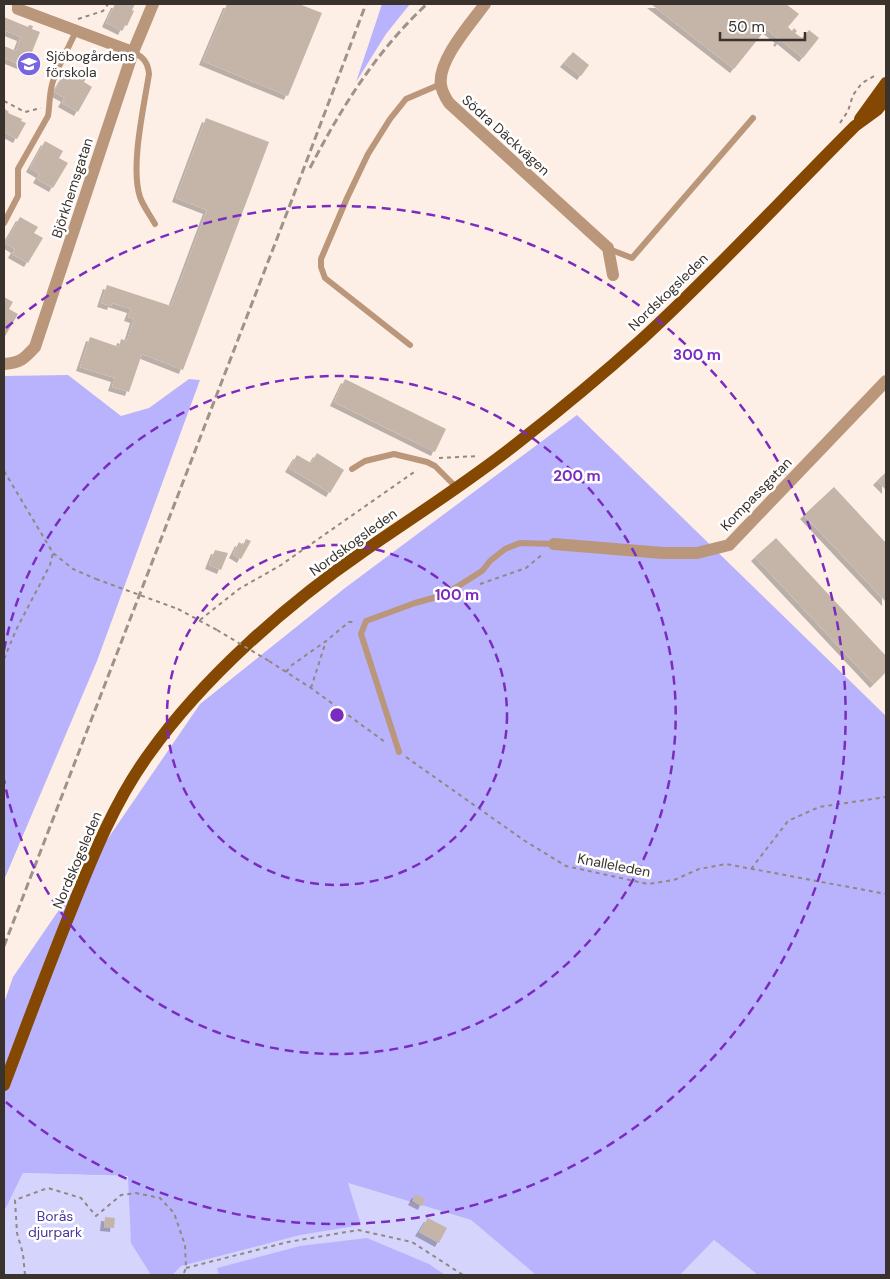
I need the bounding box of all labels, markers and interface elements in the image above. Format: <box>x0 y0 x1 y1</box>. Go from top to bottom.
scale bar <box>720 10 805 42</box>
text: 50 m <box>728 17 765 37</box>
place label: Sjöbogårdens förskola <box>46 47 135 81</box>
school or university icon: Sjöbogårdens förskola <box>16 51 42 77</box>
street label: Södra Däckvägen <box>458 91 554 179</box>
street label: Björkhemsgatan <box>47 136 97 240</box>
street label: Nordskogsleden <box>624 249 712 335</box>
text: 300 m <box>673 345 721 365</box>
street label: Kompassgatan <box>716 453 796 535</box>
text: 200 m <box>553 466 601 486</box>
street label: Nordskogsleden <box>306 504 400 580</box>
text: 100 m <box>435 585 479 605</box>
centre of rings <box>328 706 346 724</box>
street label: Nordskogsleden <box>48 809 106 911</box>
street label: Knalleleden <box>576 849 652 881</box>
park label: Borås djurpark <box>28 1207 82 1241</box>

